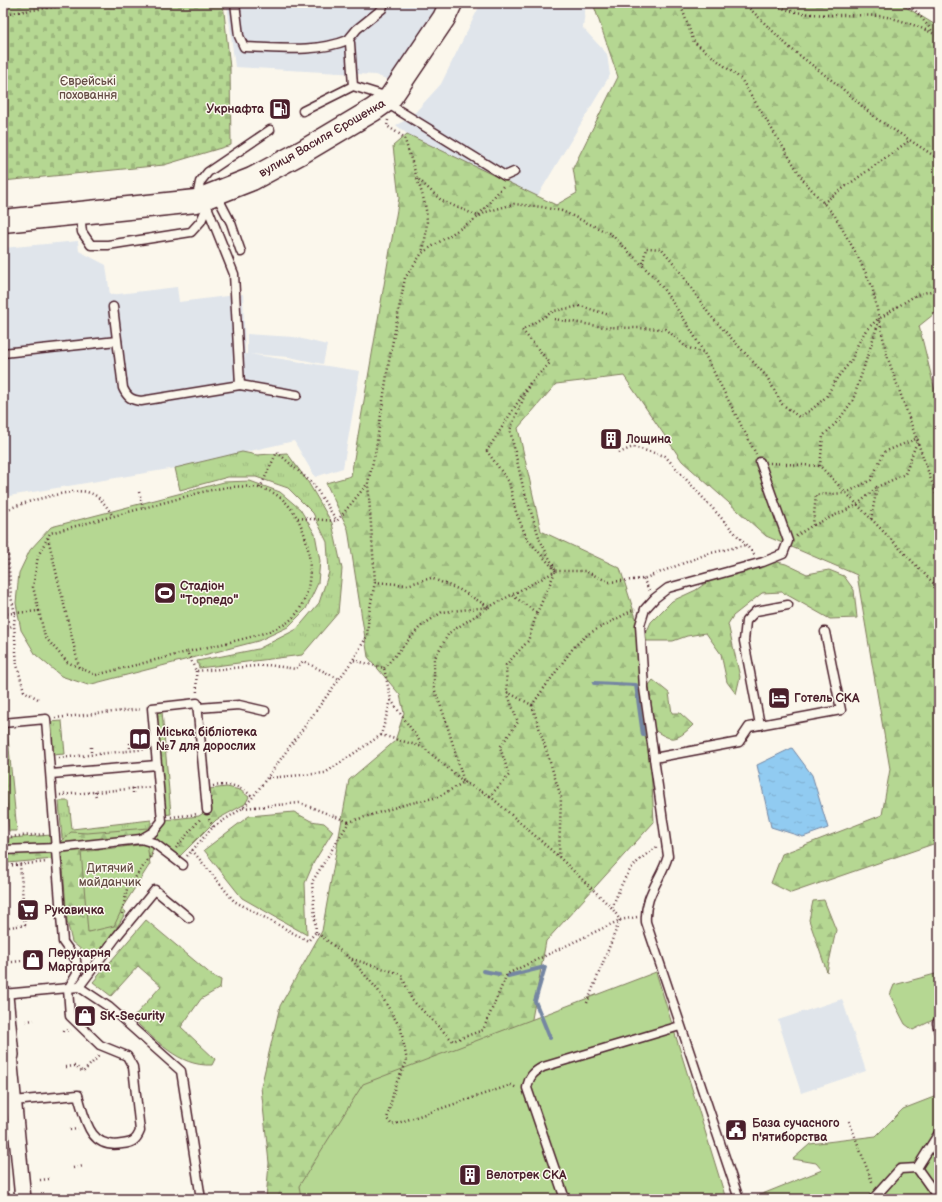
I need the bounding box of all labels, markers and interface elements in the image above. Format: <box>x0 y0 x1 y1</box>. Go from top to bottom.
park label: Єврейські поховання <box>59 74 117 103</box>
street label: вулиця Василя Єрошенка <box>256 96 388 181</box>
fuel station icon: Укрнафта <box>267 96 293 122</box>
place label: Укрнафта <box>206 102 265 117</box>
building icon: Лощина <box>598 426 624 452</box>
place label: Лощина <box>625 432 672 447</box>
place label: Стадіон "Торпедо" <box>180 579 239 608</box>
sports icon: Стадіон "Торпедо" <box>152 580 178 606</box>
hotel icon: Готель СКА <box>766 685 792 711</box>
place label: Готель СКА <box>794 691 860 706</box>
place label: Міська бібліотека №7 для дорослих <box>156 725 258 754</box>
library icon: Міська бібліотека №7 для дорослих <box>127 726 153 752</box>
park label: Дитячий майданчик <box>79 861 142 890</box>
supermarket icon: Рукавичка <box>15 897 41 923</box>
place label: Рукавичка <box>44 903 105 918</box>
place label: Перукарня Маргарита <box>48 946 111 975</box>
shop icon: Перукарня Маргарита <box>20 947 46 973</box>
shop icon: SK-Security <box>72 1003 98 1029</box>
place label: SK-Security <box>100 1009 165 1024</box>
place label: База сучасного п'ятиборства <box>752 1116 840 1145</box>
public building icon: База сучасного п'ятиборства <box>723 1117 749 1143</box>
building icon: Велотрек СКА <box>457 1162 483 1188</box>
place label: Велотрек СКА <box>486 1168 567 1183</box>

